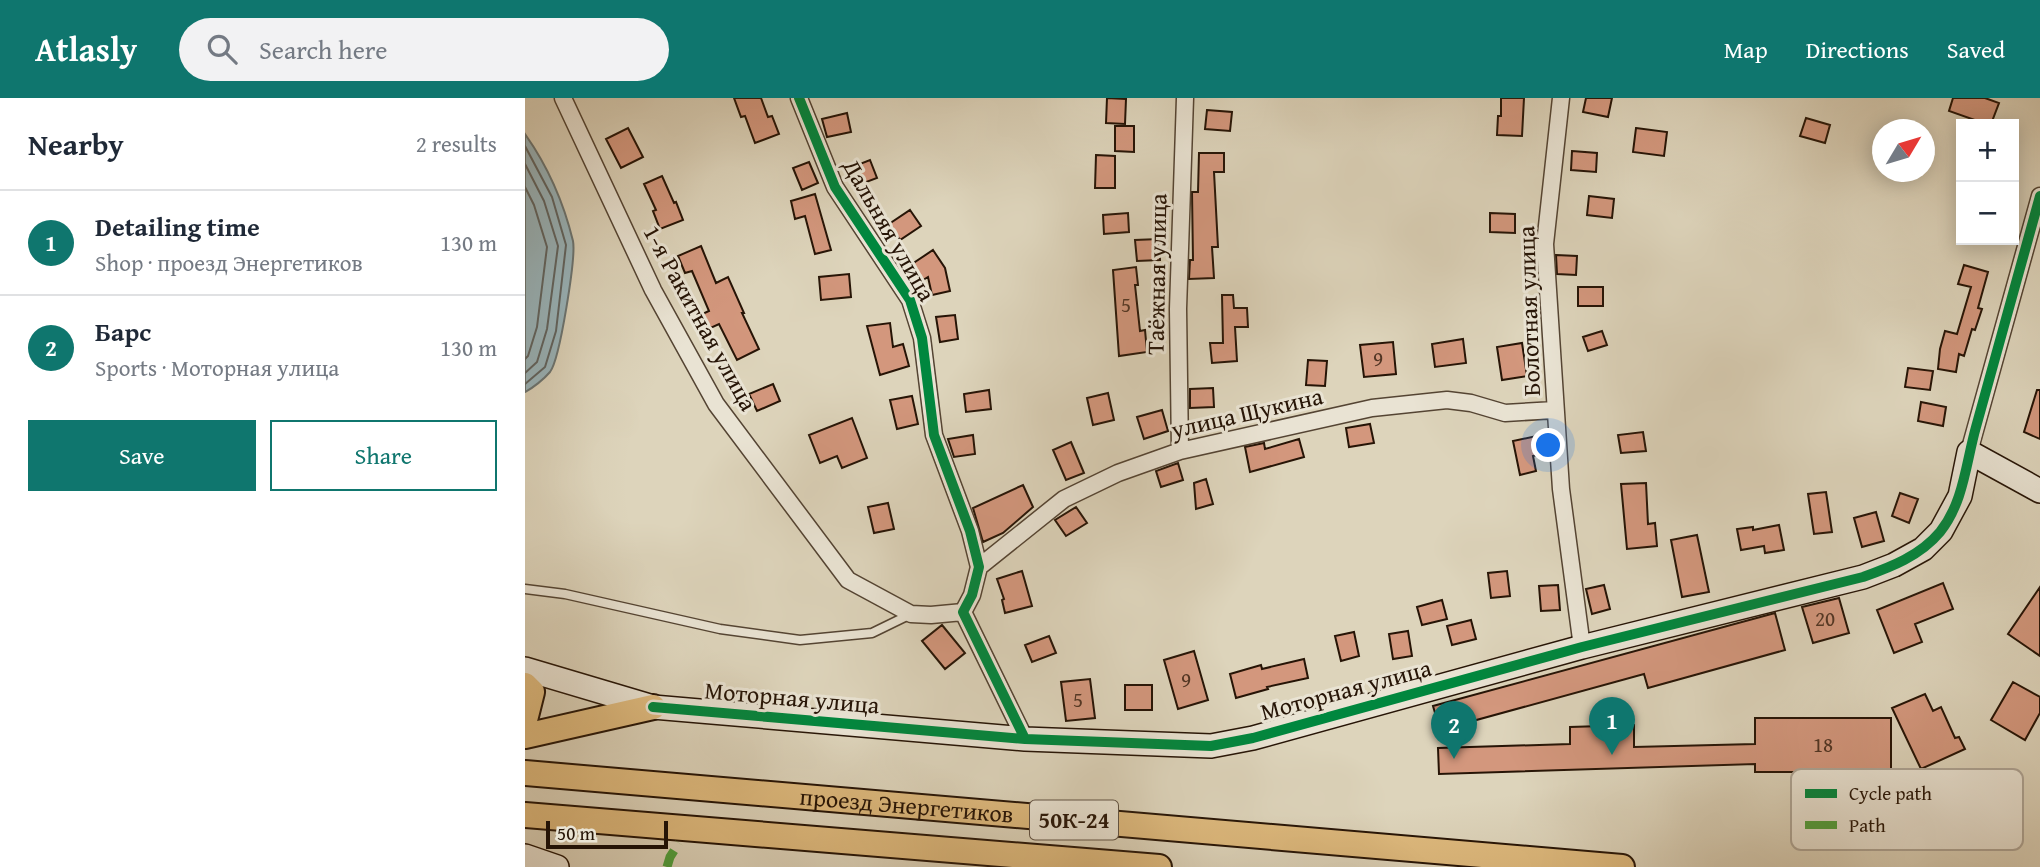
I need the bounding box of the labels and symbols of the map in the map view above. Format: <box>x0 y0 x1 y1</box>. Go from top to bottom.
north arrow <box>1872 119 1935 182</box>
street label: Дальняя улица <box>834 151 945 308</box>
street label: Таёжная улица <box>1138 192 1175 355</box>
street label: 1-я Ракитная улица <box>635 219 766 418</box>
street label: Болотная улица <box>1508 225 1549 397</box>
house number: 5 <box>1121 289 1131 320</box>
house number: 9 <box>1373 343 1383 374</box>
street label: улица Щукина <box>1167 378 1327 447</box>
your location <box>1531 428 1565 462</box>
house number: 20 <box>1815 603 1835 634</box>
street label: Моторная улица <box>1257 650 1436 729</box>
house number: 9 <box>1181 664 1191 695</box>
street label: Моторная улица <box>703 672 882 723</box>
house number: 5 <box>1073 684 1083 715</box>
pin: 1 <box>1589 697 1635 755</box>
pin: 2 <box>1431 701 1477 759</box>
house number: 18 <box>1813 729 1833 760</box>
legend <box>1791 769 2023 850</box>
street label: проезд Энергетиков <box>798 779 1015 832</box>
text: Cycle path <box>1849 779 1932 807</box>
road number: 50К-24 <box>1030 800 1118 840</box>
text: Path <box>1849 811 1886 839</box>
scale bar <box>546 818 669 850</box>

